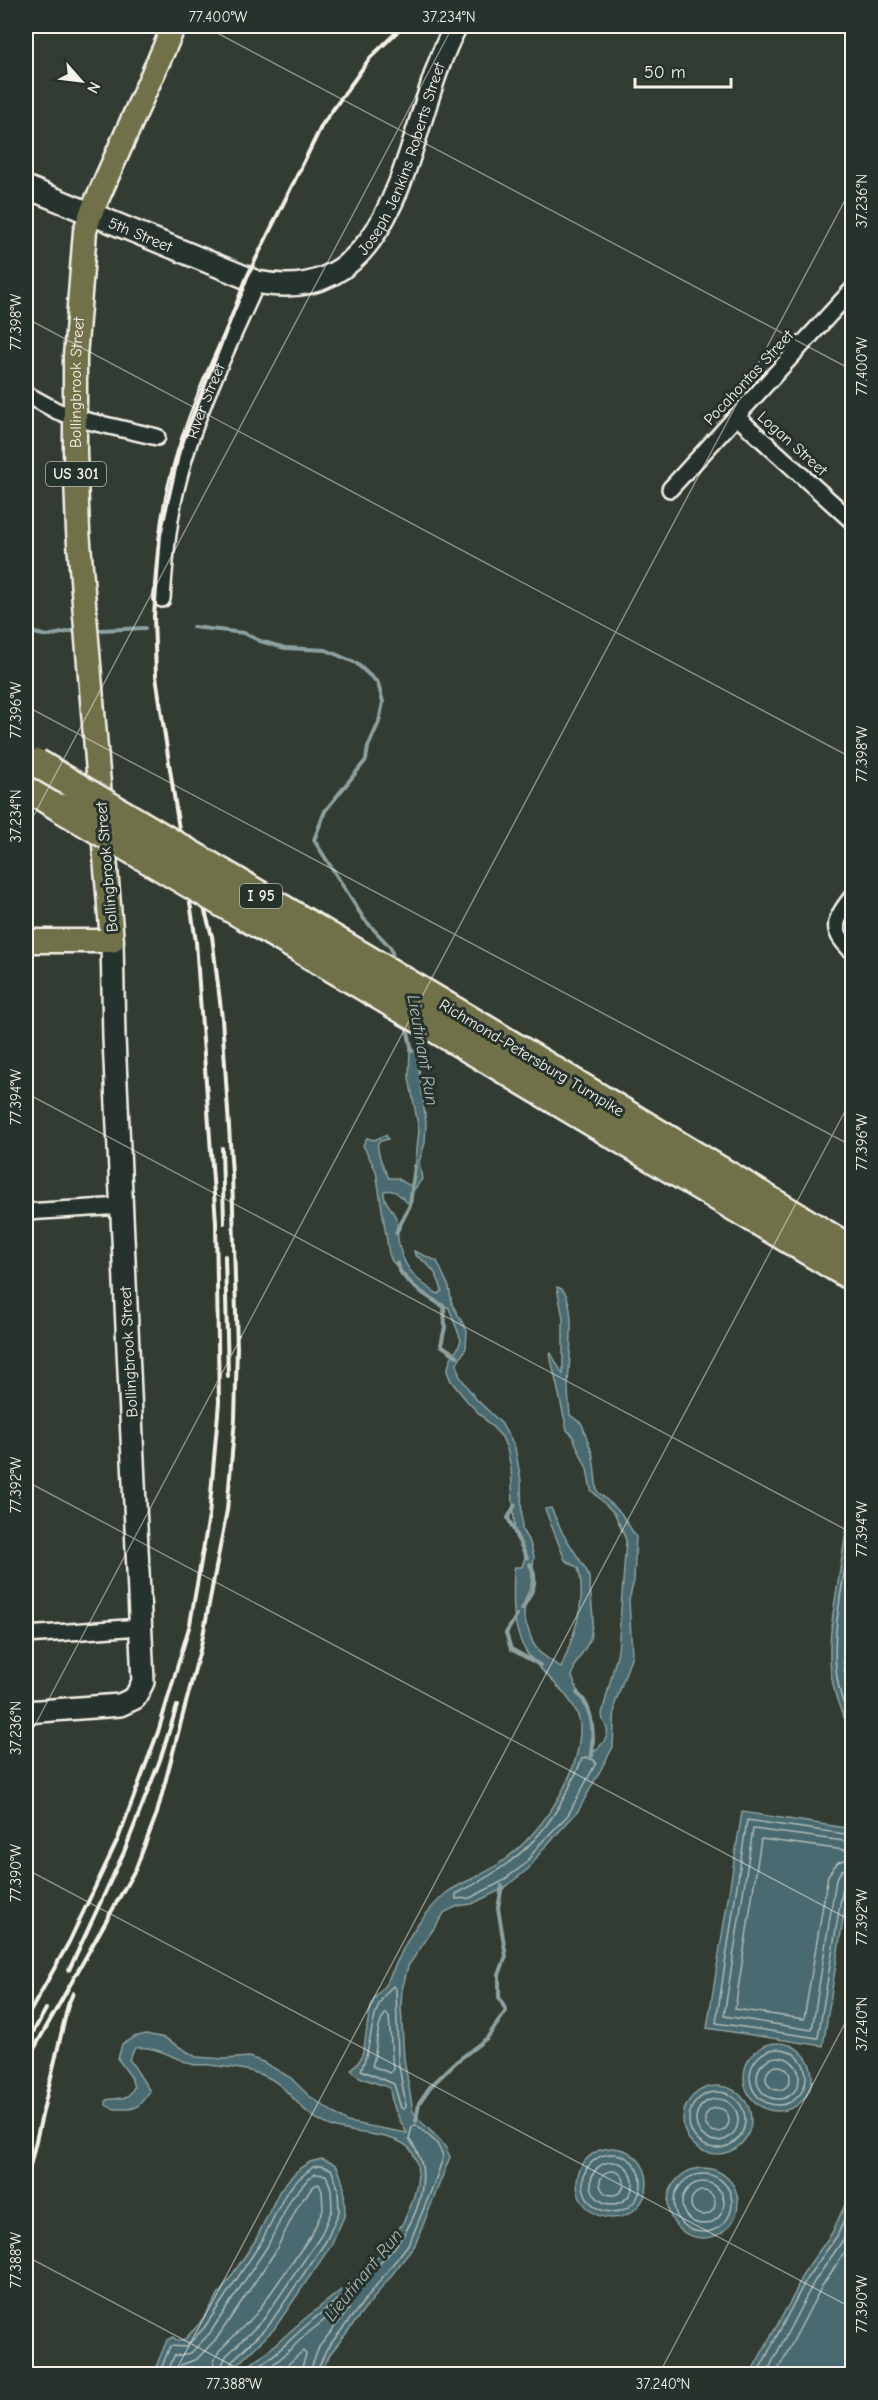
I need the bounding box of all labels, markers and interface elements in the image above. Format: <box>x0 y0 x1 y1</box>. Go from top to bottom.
text: 77.400°W <box>189 8 247 26</box>
text: 37.234°N <box>422 8 476 26</box>
north arrow <box>51 51 111 111</box>
scale bar <box>635 51 731 89</box>
street label: Joseph Jenkins Roberts Street <box>354 60 449 259</box>
text: 50 m <box>644 62 686 83</box>
text: N <box>83 79 104 96</box>
text: 37.236°N <box>853 174 871 228</box>
street label: 5th Street <box>106 214 175 256</box>
text: 77.398°W <box>7 294 25 350</box>
street label: Bollingbrook Street <box>67 316 88 448</box>
street label: Pocahontas Street <box>700 326 798 429</box>
text: 77.400°W <box>853 337 871 395</box>
street label: River Street <box>183 360 229 441</box>
street label: Logan Street <box>754 408 831 480</box>
road number: US 301 <box>46 462 106 486</box>
text: 77.396°W <box>7 682 25 738</box>
text: 77.398°W <box>853 726 871 782</box>
text: 37.234°N <box>7 789 25 843</box>
street label: Bollingbrook Street <box>92 800 122 933</box>
road number: I 95 <box>240 884 282 908</box>
water label: Lieutinant Run <box>402 993 443 1107</box>
street label: Richmond-Petersburg Turnpike <box>436 996 627 1120</box>
text: 77.394°W <box>7 1069 25 1125</box>
text: 77.396°W <box>853 1114 871 1170</box>
street label: Bollingbrook Street <box>117 1286 141 1418</box>
text: 77.392°W <box>7 1457 25 1513</box>
text: 77.394°W <box>853 1501 871 1557</box>
text: 37.236°N <box>7 1701 25 1755</box>
text: 77.390°W <box>7 1844 25 1902</box>
text: 77.392°W <box>853 1889 871 1945</box>
text: 37.240°N <box>853 1997 871 2051</box>
water label: Lieutinant Run <box>320 2225 407 2325</box>
text: 77.388°W <box>7 2232 25 2288</box>
text: 77.390°W <box>853 2275 871 2333</box>
text: 77.388°W <box>206 2375 262 2393</box>
text: 37.240°N <box>636 2375 690 2393</box>

